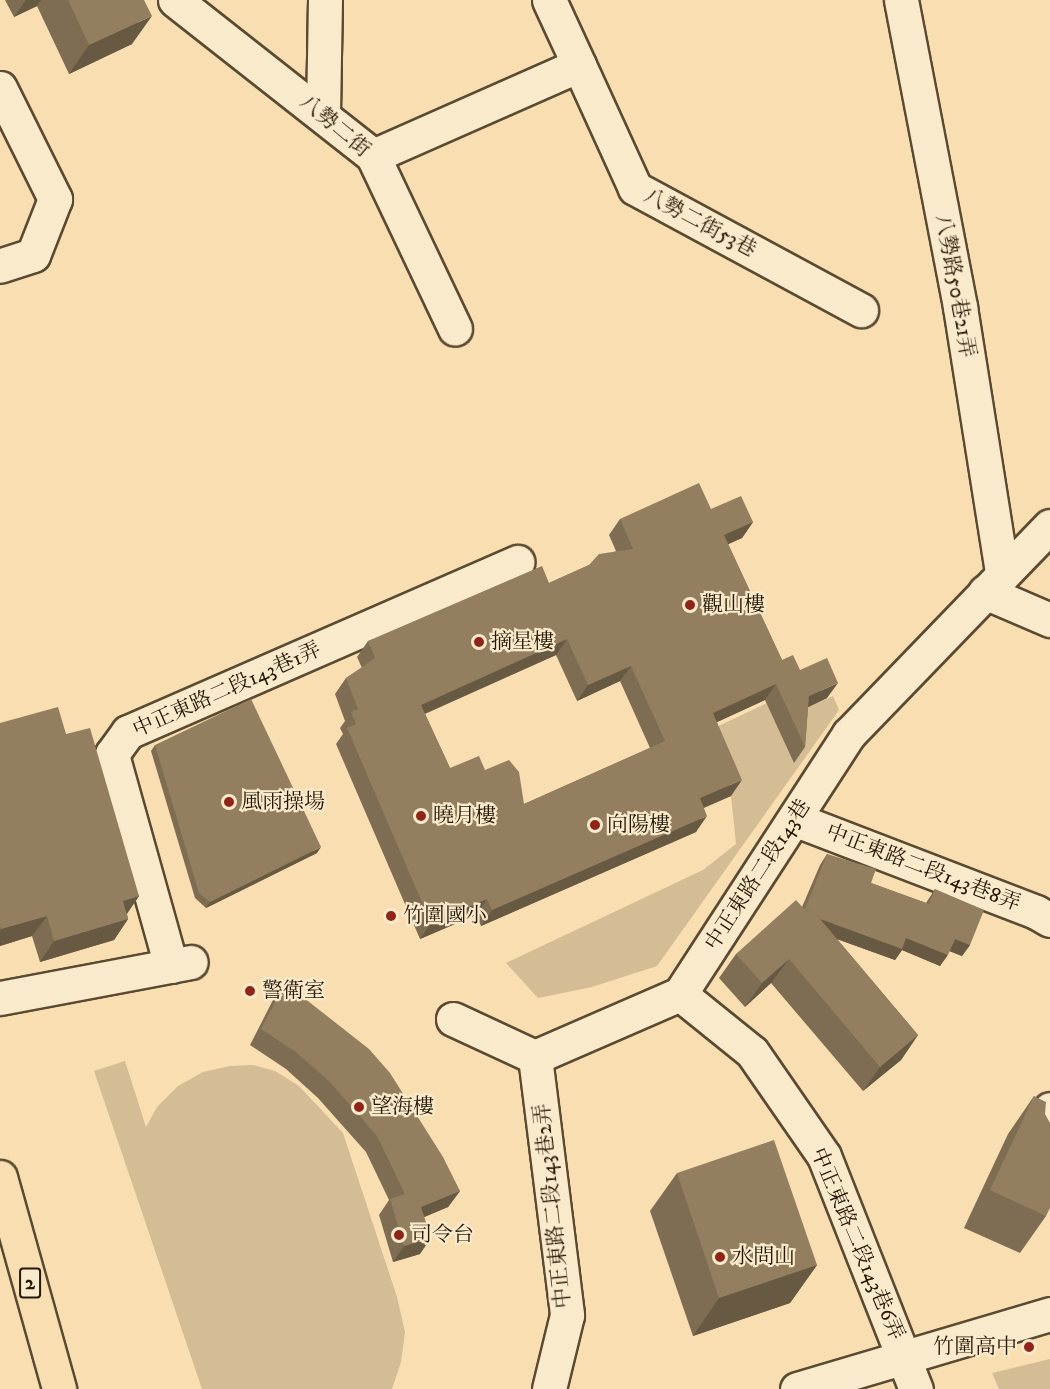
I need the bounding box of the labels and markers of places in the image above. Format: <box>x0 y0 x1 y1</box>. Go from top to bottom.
place label: 觀山樓 <box>702 592 765 618</box>
marker: 觀山樓 <box>683 598 697 612</box>
place label: 摘星樓 <box>491 629 554 655</box>
marker: 摘星樓 <box>472 635 486 649</box>
place label: 風雨操場 <box>241 789 325 815</box>
marker: 風雨操場 <box>222 795 236 809</box>
place label: 曉月樓 <box>433 803 496 829</box>
marker: 曉月樓 <box>414 809 428 823</box>
place label: 向陽樓 <box>607 812 670 838</box>
marker: 向陽樓 <box>588 818 602 832</box>
place label: 竹圍國小 <box>403 903 487 929</box>
marker: 竹圍國小 <box>384 909 398 923</box>
place label: 警衛室 <box>262 978 325 1004</box>
marker: 警衛室 <box>243 984 257 998</box>
place label: 望海樓 <box>371 1094 434 1120</box>
marker: 望海樓 <box>352 1100 366 1114</box>
place label: 司令台 <box>411 1222 474 1248</box>
marker: 司令台 <box>392 1228 406 1242</box>
place label: 水問山 <box>732 1244 795 1270</box>
marker: 水問山 <box>713 1250 727 1264</box>
place label: 竹圍高中 <box>933 1334 1017 1360</box>
marker: 竹圍高中 <box>1022 1340 1036 1354</box>

